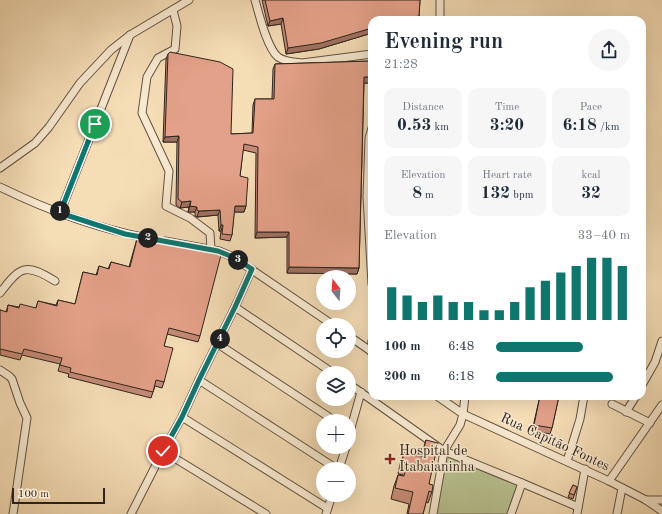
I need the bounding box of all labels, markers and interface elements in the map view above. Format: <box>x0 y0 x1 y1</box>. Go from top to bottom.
button: share <box>588 29 630 71</box>
text: Evening run <box>384 31 503 53</box>
text: 21:28 <box>384 58 418 71</box>
text: Distance <box>402 102 444 113</box>
text: Time <box>495 102 519 113</box>
text: Pace <box>580 102 602 113</box>
pin <box>78 107 112 141</box>
icon: arrive <box>84 113 106 135</box>
text: 0.53 <box>397 117 431 134</box>
text: 3:20 <box>490 117 524 134</box>
text: 6:18 <box>563 117 597 134</box>
text: km <box>431 122 449 133</box>
text: /km <box>597 122 619 133</box>
text: Elevation <box>401 170 445 181</box>
text: Heart rate <box>482 170 532 181</box>
text: kcal <box>582 170 600 181</box>
text: 8 <box>412 185 422 202</box>
text: 132 <box>481 185 510 202</box>
text: 32 <box>581 185 601 202</box>
text: m <box>422 190 434 201</box>
text: bpm <box>510 190 533 201</box>
pin: 1 <box>50 201 70 221</box>
text: 1 <box>57 205 63 216</box>
pin: 2 <box>138 228 158 248</box>
text: Elevation <box>384 229 437 242</box>
text: 33–40 m <box>578 229 630 242</box>
text: 2 <box>145 232 151 243</box>
pin: 3 <box>228 250 248 270</box>
text: 3 <box>235 254 241 265</box>
north arrow <box>316 270 356 310</box>
map controls <box>316 270 356 502</box>
button: locate <box>316 318 356 358</box>
pin: 4 <box>210 329 230 349</box>
text: 4 <box>217 333 223 344</box>
text: 100 m <box>384 340 421 353</box>
text: 6:48 <box>448 340 474 353</box>
button: layers <box>316 366 356 406</box>
text: 200 m <box>384 370 421 383</box>
text: 6:18 <box>448 370 474 383</box>
street label: Rua Capitão Fontes <box>498 411 612 473</box>
button: + <box>316 414 356 454</box>
pin <box>146 434 180 468</box>
icon: check <box>152 440 174 462</box>
place label: Hospital de Itabaianinha <box>399 444 475 474</box>
marker: Hospital de Itabaianinha <box>384 453 396 465</box>
button: − <box>316 462 356 502</box>
scale bar <box>12 486 105 505</box>
text: 100 m <box>18 489 49 500</box>

